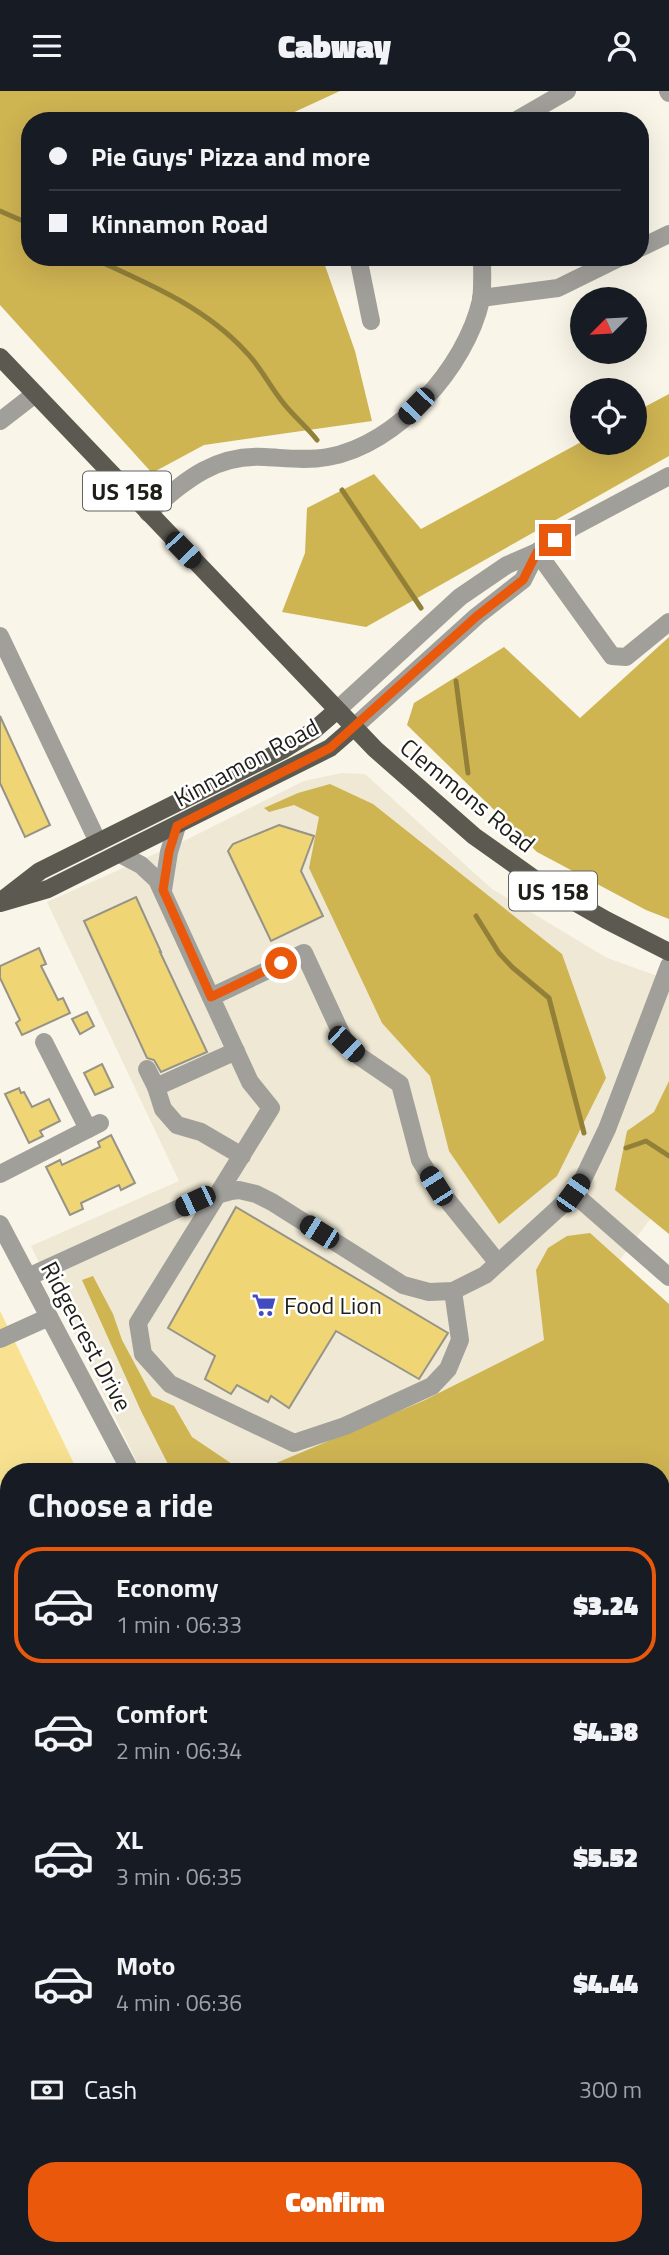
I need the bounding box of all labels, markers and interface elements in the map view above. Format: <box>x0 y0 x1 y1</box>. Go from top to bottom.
text: Cabway <box>278 22 391 70</box>
icon: menu <box>28 27 66 65</box>
icon: person <box>603 27 641 65</box>
text: Pie Guys' Pizza and more <box>91 137 370 176</box>
text: Kinnamon Road <box>91 204 268 243</box>
north arrow <box>570 287 648 364</box>
map controls <box>570 287 647 455</box>
button: locate <box>570 378 647 455</box>
car <box>394 384 439 428</box>
road number: US 158 <box>83 471 171 511</box>
route end <box>539 524 571 556</box>
car <box>161 528 206 572</box>
street label: Kinnamon Road <box>167 709 325 815</box>
street label: Clemmons Road <box>393 729 543 861</box>
road number: US 158 <box>509 871 597 911</box>
route start <box>265 947 297 979</box>
car <box>324 1022 369 1066</box>
car <box>416 1163 457 1209</box>
car <box>553 1170 594 1216</box>
car <box>172 1183 219 1219</box>
car <box>296 1212 343 1252</box>
street label: Ridgecrest Drive <box>32 1255 142 1417</box>
place label: Food Lion <box>284 1287 382 1323</box>
supermarket icon: Food Lion <box>250 1291 278 1319</box>
text: Choose a ride <box>28 1481 213 1529</box>
text: Economy <box>116 1568 218 1607</box>
icon: car <box>32 1574 95 1637</box>
text: $3.24 <box>573 1586 638 1625</box>
text: 1 min · 06:33 <box>116 1607 242 1642</box>
text: Comfort <box>116 1694 208 1733</box>
icon: car <box>32 1700 95 1763</box>
text: $4.38 <box>573 1712 638 1751</box>
text: 2 min · 06:34 <box>116 1733 242 1768</box>
text: XL <box>116 1820 143 1859</box>
icon: car <box>32 1826 95 1889</box>
text: $5.52 <box>573 1838 638 1877</box>
text: 3 min · 06:35 <box>116 1859 242 1894</box>
text: Moto <box>116 1946 175 1985</box>
icon: car <box>32 1952 95 2015</box>
text: $4.44 <box>573 1964 638 2003</box>
text: 4 min · 06:36 <box>116 1985 242 2020</box>
text: Cash <box>84 2070 137 2109</box>
icon: cash <box>28 2071 66 2109</box>
text: 300 m <box>579 2072 642 2107</box>
button: Confirm <box>28 2162 642 2242</box>

